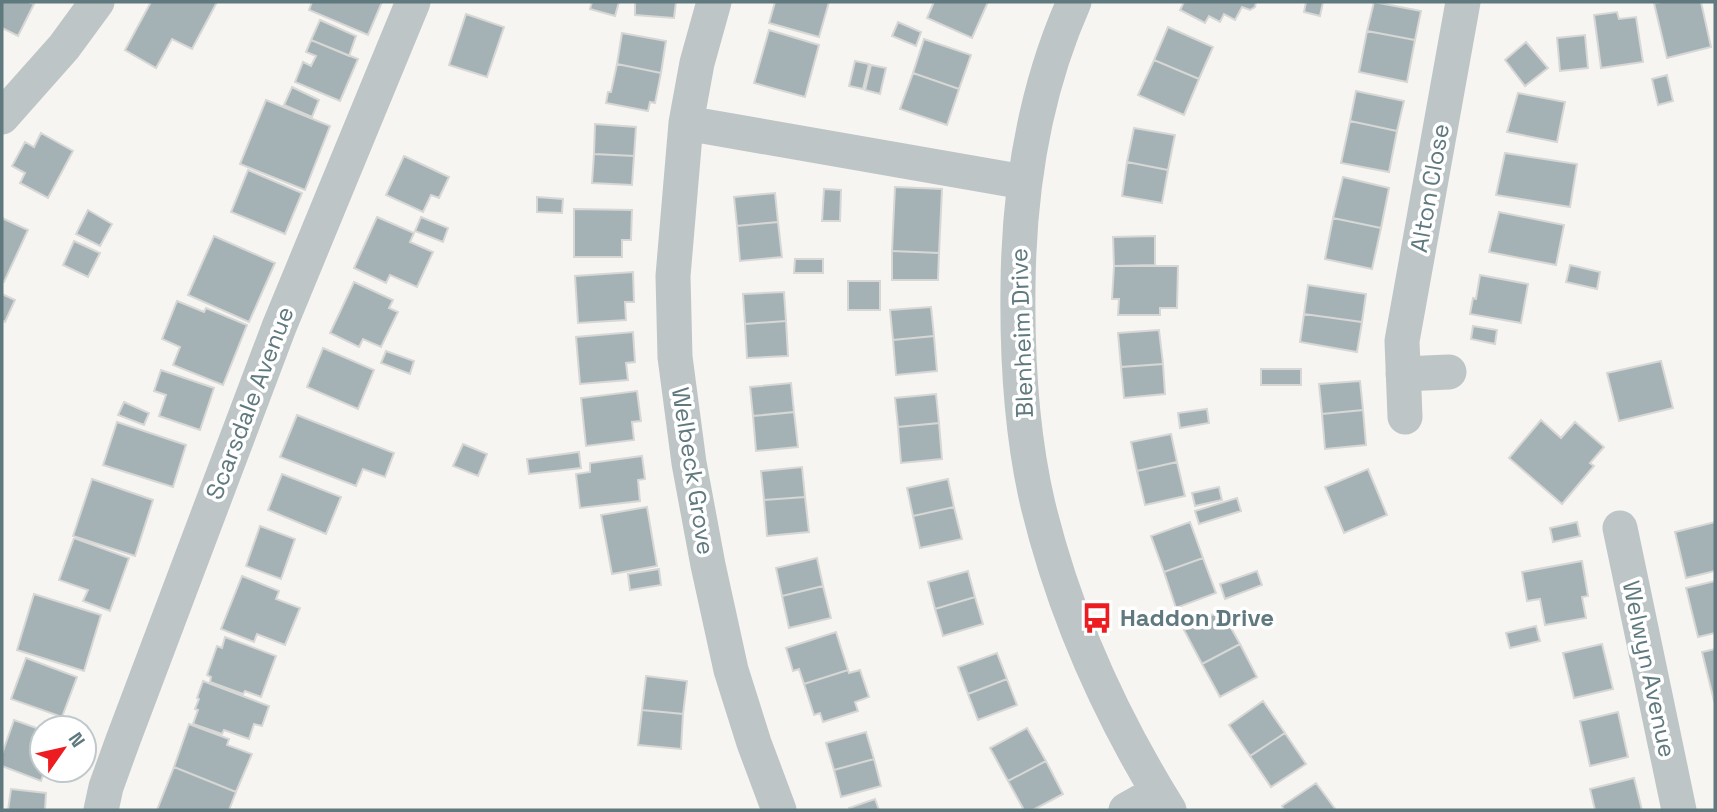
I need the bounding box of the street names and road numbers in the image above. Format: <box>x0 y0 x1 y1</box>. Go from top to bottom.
street label: Alton Close <box>1403 121 1456 255</box>
street label: Blenheim Drive <box>1003 248 1040 418</box>
street label: Scarsdale Avenue <box>198 302 301 504</box>
street label: Welbeck Grove <box>665 385 722 557</box>
street label: Welwyn Avenue <box>1616 578 1683 760</box>

